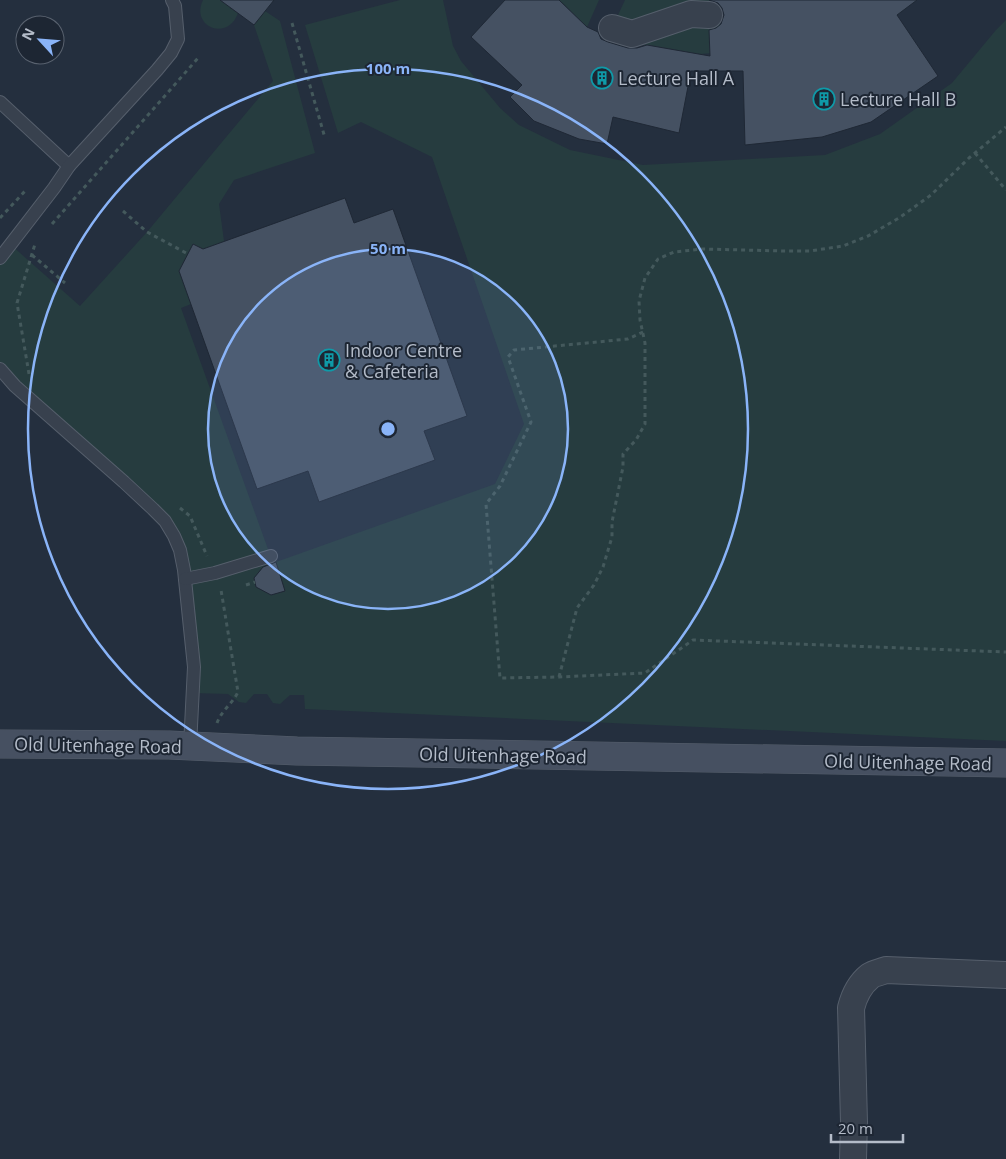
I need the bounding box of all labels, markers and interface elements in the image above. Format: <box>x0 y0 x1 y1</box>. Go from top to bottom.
north arrow <box>15 15 65 65</box>
text: N <box>17 25 39 43</box>
text: 100 m <box>366 58 410 78</box>
building icon: Lecture Hall A <box>590 66 614 90</box>
place label: Lecture Hall A <box>618 66 735 90</box>
building icon: Lecture Hall B <box>812 87 836 111</box>
place label: Lecture Hall B <box>840 87 956 111</box>
text: 50 m <box>370 238 406 258</box>
place label: Indoor Centre & Cafeteria <box>345 338 462 383</box>
building icon: Indoor Centre & Cafeteria <box>317 348 341 372</box>
centre of rings <box>379 420 397 438</box>
street label: Old Uitenhage Road <box>14 732 182 758</box>
street label: Old Uitenhage Road <box>419 742 587 768</box>
street label: Old Uitenhage Road <box>824 749 992 775</box>
scale bar <box>831 1112 904 1144</box>
text: 20 m <box>838 1118 873 1138</box>

